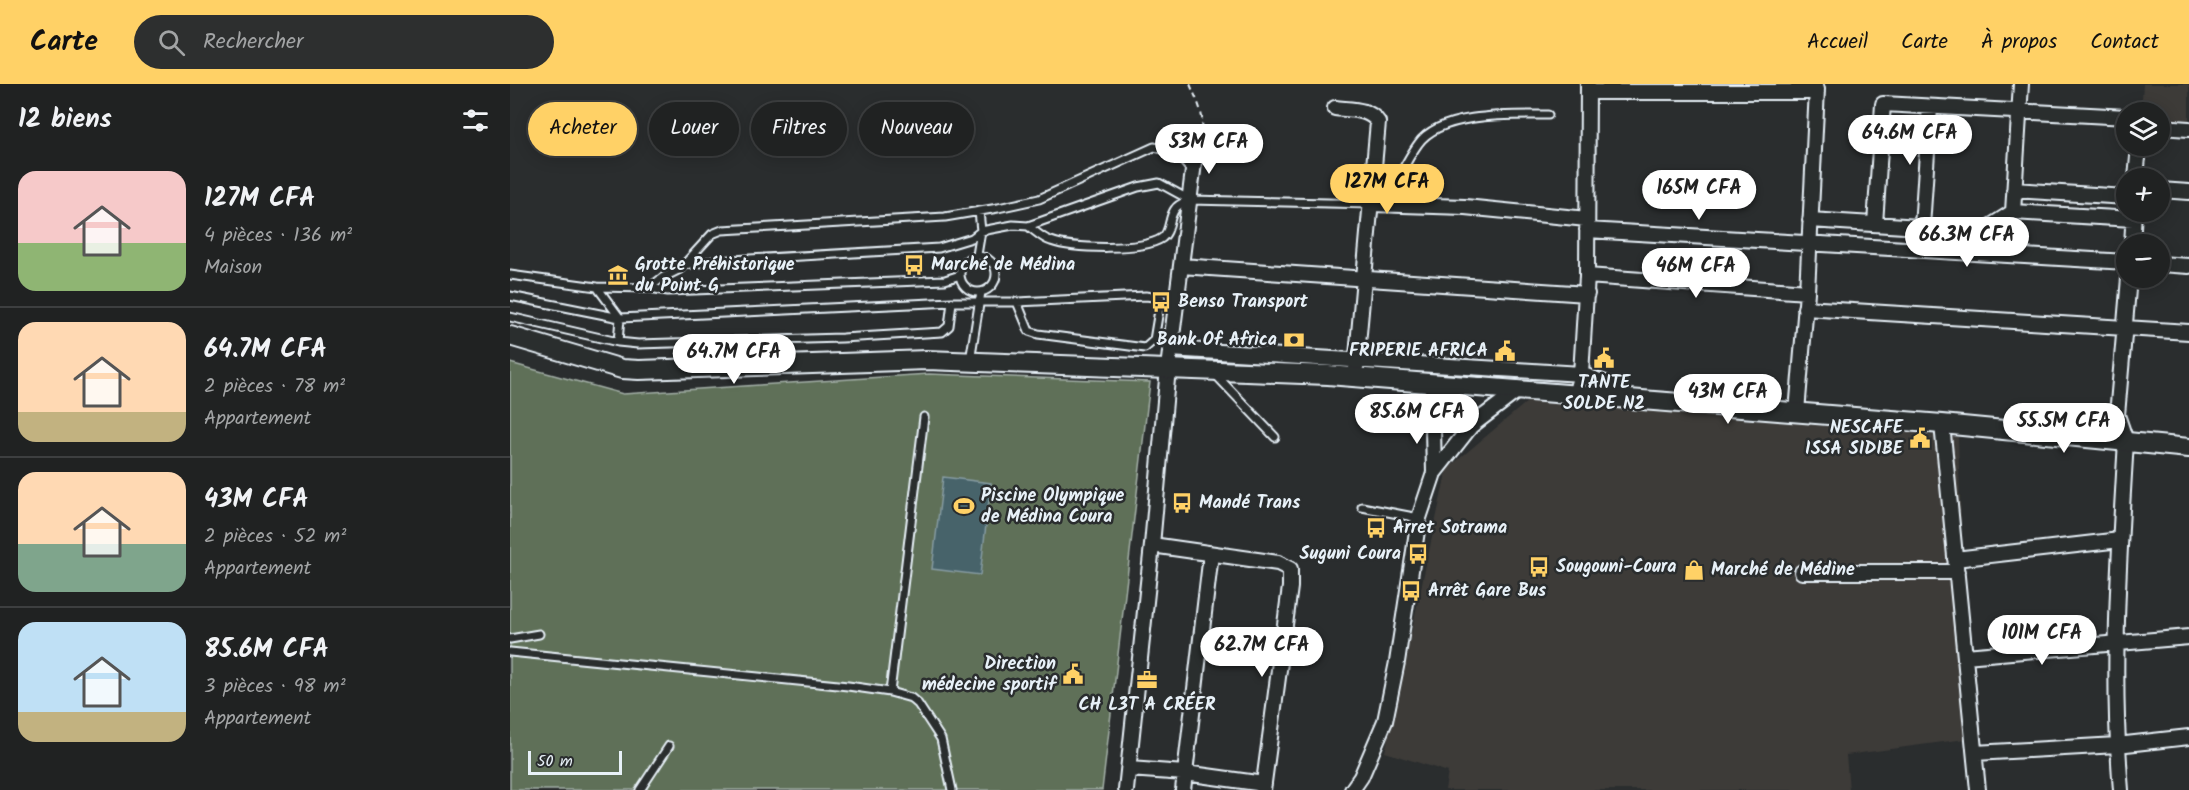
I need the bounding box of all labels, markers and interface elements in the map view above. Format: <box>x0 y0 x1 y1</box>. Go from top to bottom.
search box <box>134 15 554 69</box>
text: Carte <box>30 20 98 65</box>
text: Rechercher <box>203 25 303 60</box>
icon: search <box>155 26 188 59</box>
text: Accueil <box>1807 26 1868 59</box>
text: Carte <box>1901 26 1948 59</box>
text: À propos <box>1981 26 2057 59</box>
text: Contact <box>2090 26 2159 59</box>
text: 12 biens <box>18 99 112 141</box>
chip: Acheter <box>528 102 637 156</box>
chip: Louer <box>649 102 739 156</box>
chip: Filtres <box>751 102 847 156</box>
chip: Nouveau <box>859 102 974 156</box>
map controls <box>2116 102 2170 288</box>
button: layers <box>2116 102 2170 156</box>
icon: filters <box>459 104 492 137</box>
pin: 64.6M CFA <box>1841 115 1979 166</box>
text: 64.6M CFA <box>1862 118 1958 150</box>
pin: 53M CFA <box>1154 124 1264 175</box>
text: 53M CFA <box>1169 127 1249 159</box>
pin: 127M CFA <box>1325 164 1449 215</box>
text: 127M CFA <box>1344 167 1430 199</box>
button: + <box>2116 168 2170 222</box>
pin: 165M CFA <box>1637 170 1761 221</box>
text: 165M CFA <box>1656 173 1742 205</box>
text: 127M CFA <box>204 178 315 220</box>
icon: home <box>66 195 138 267</box>
pin: 66.3M CFA <box>1898 217 2036 268</box>
text: 4 pièces · 136 m² <box>204 220 352 252</box>
text: 66.3M CFA <box>1919 220 2015 252</box>
button: − <box>2116 234 2170 288</box>
pin: 46M CFA <box>1641 248 1751 299</box>
place label: Grotte Préhistorique du Point G <box>635 251 795 301</box>
place label: Marché de Médina <box>931 251 1075 280</box>
text: 46M CFA <box>1656 251 1736 283</box>
text: Maison <box>204 252 262 284</box>
bus stop icon: Marché de Médina <box>902 253 926 277</box>
museum icon: Grotte Préhistorique du Point G <box>606 263 630 287</box>
place label: Benso Transport <box>1178 288 1309 317</box>
bus stop icon: Benso Transport <box>1149 290 1173 314</box>
place label: Bank Of Africa <box>1157 326 1277 355</box>
bank icon: Bank Of Africa <box>1282 328 1306 352</box>
text: 64.7M CFA <box>204 329 327 371</box>
pin: 64.7M CFA <box>665 334 803 385</box>
text: 64.7M CFA <box>687 337 781 369</box>
place label: FRIPERIE AFRICA <box>1349 337 1488 366</box>
public building icon: FRIPERIE AFRICA <box>1493 339 1517 363</box>
icon: home <box>66 346 138 418</box>
public building icon: TANTE SOLDE N2 <box>1592 346 1616 370</box>
place label: TANTE SOLDE N2 <box>1563 369 1645 419</box>
text: 2 pièces · 78 m² <box>204 371 345 403</box>
pin: 43M CFA <box>1673 374 1783 425</box>
text: 43M CFA <box>1688 377 1768 409</box>
pin: 85.6M CFA <box>1348 394 1486 445</box>
text: 85.6M CFA <box>1369 397 1465 429</box>
text: Appartement <box>204 403 311 435</box>
pin: 55.5M CFA <box>1995 403 2133 454</box>
text: 55.5M CFA <box>2017 406 2111 438</box>
place label: NESCAFE ISSA SIDIBE <box>1805 414 1904 464</box>
public building icon: NESCAFE ISSA SIDIBE <box>1908 426 1932 450</box>
text: 43M CFA <box>204 479 309 521</box>
place label: Piscine Olympique de Médina Coura <box>981 482 1125 532</box>
place label: Mandé Trans <box>1199 489 1301 518</box>
bus stop icon: Mandé Trans <box>1170 491 1194 515</box>
sports icon: Piscine Olympique de Médina Coura <box>952 494 976 518</box>
icon: home <box>66 496 138 568</box>
place label: Arret Sotrama <box>1393 514 1507 543</box>
bus stop icon: Arret Sotrama <box>1364 516 1388 540</box>
text: 2 pièces · 52 m² <box>204 521 346 553</box>
place label: Suguni Coura <box>1300 540 1401 569</box>
bus stop icon: Suguni Coura <box>1406 542 1430 566</box>
text: Appartement <box>204 553 311 585</box>
place label: Sougouni-Coura <box>1556 553 1676 582</box>
bus stop icon: Sougouni-Coura <box>1527 555 1551 579</box>
place label: Marché de Médine <box>1711 556 1855 585</box>
shop icon: Marché de Médine <box>1682 558 1706 582</box>
place label: Arrêt Gare Bus <box>1428 577 1547 606</box>
bus stop icon: Arrêt Gare Bus <box>1399 579 1423 603</box>
pin: 101M CFA <box>1980 615 2104 666</box>
text: 101M CFA <box>2002 618 2082 650</box>
pin: 62.7M CFA <box>1193 627 1331 678</box>
text: 85.6M CFA <box>204 629 329 671</box>
text: 62.7M CFA <box>1214 630 1310 662</box>
icon: home <box>66 646 138 718</box>
place label: Direction médecine sportif <box>922 650 1058 700</box>
public building icon: Direction médecine sportif <box>1061 662 1085 686</box>
office icon: CH L3T A CRÉER <box>1135 668 1159 692</box>
text: 3 pièces · 98 m² <box>204 671 346 703</box>
place label: CH L3T A CRÉER <box>1079 691 1216 720</box>
text: Appartement <box>204 703 311 735</box>
scale bar <box>528 748 622 776</box>
text: 50 m <box>537 749 573 774</box>

